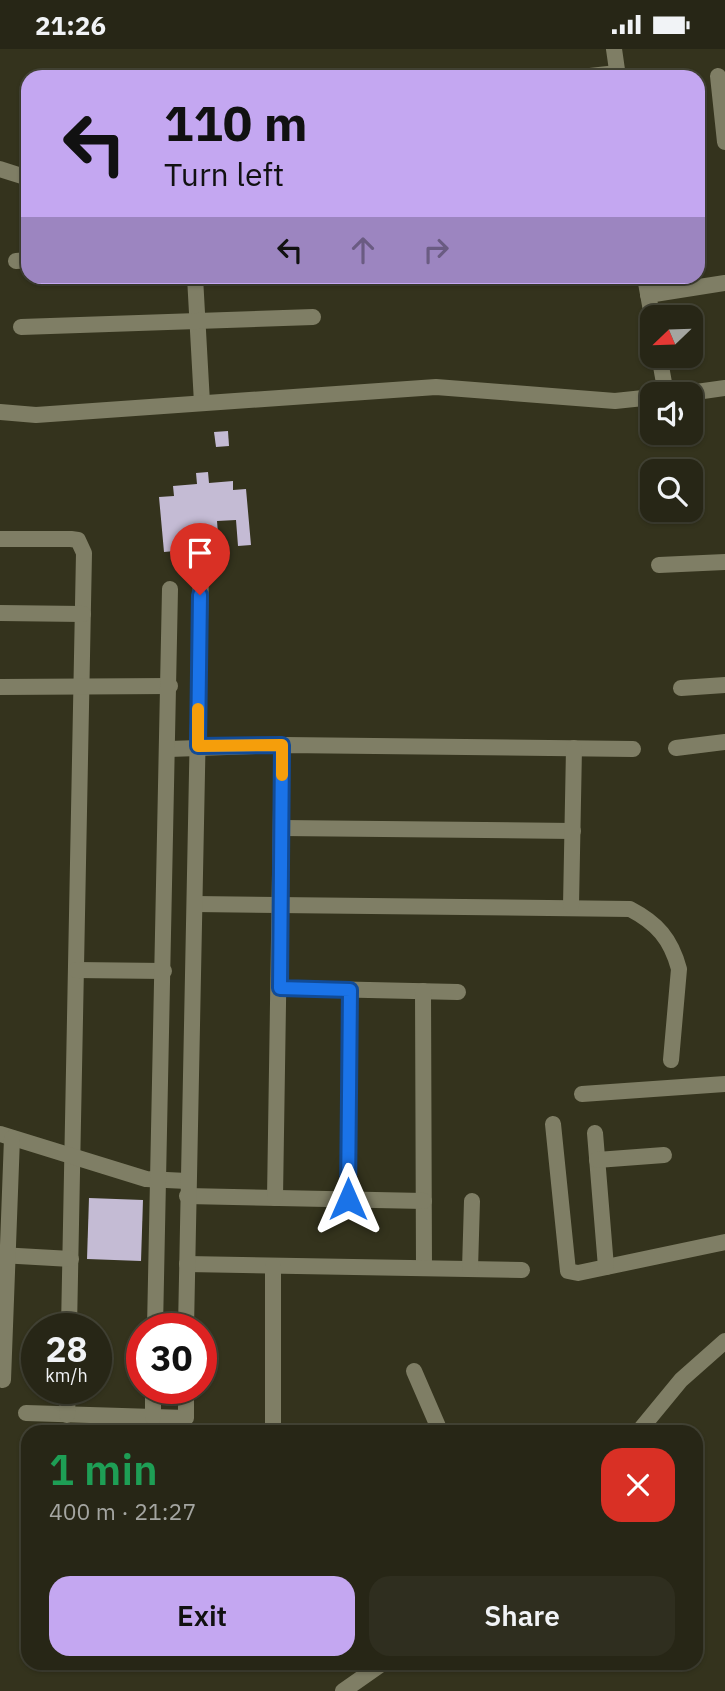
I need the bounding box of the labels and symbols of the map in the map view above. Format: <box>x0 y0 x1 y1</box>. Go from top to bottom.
north arrow <box>640 305 704 367</box>
pin <box>170 523 230 595</box>
position arrow <box>311 1162 385 1236</box>
speed limit sign: 30 <box>126 1313 217 1404</box>

